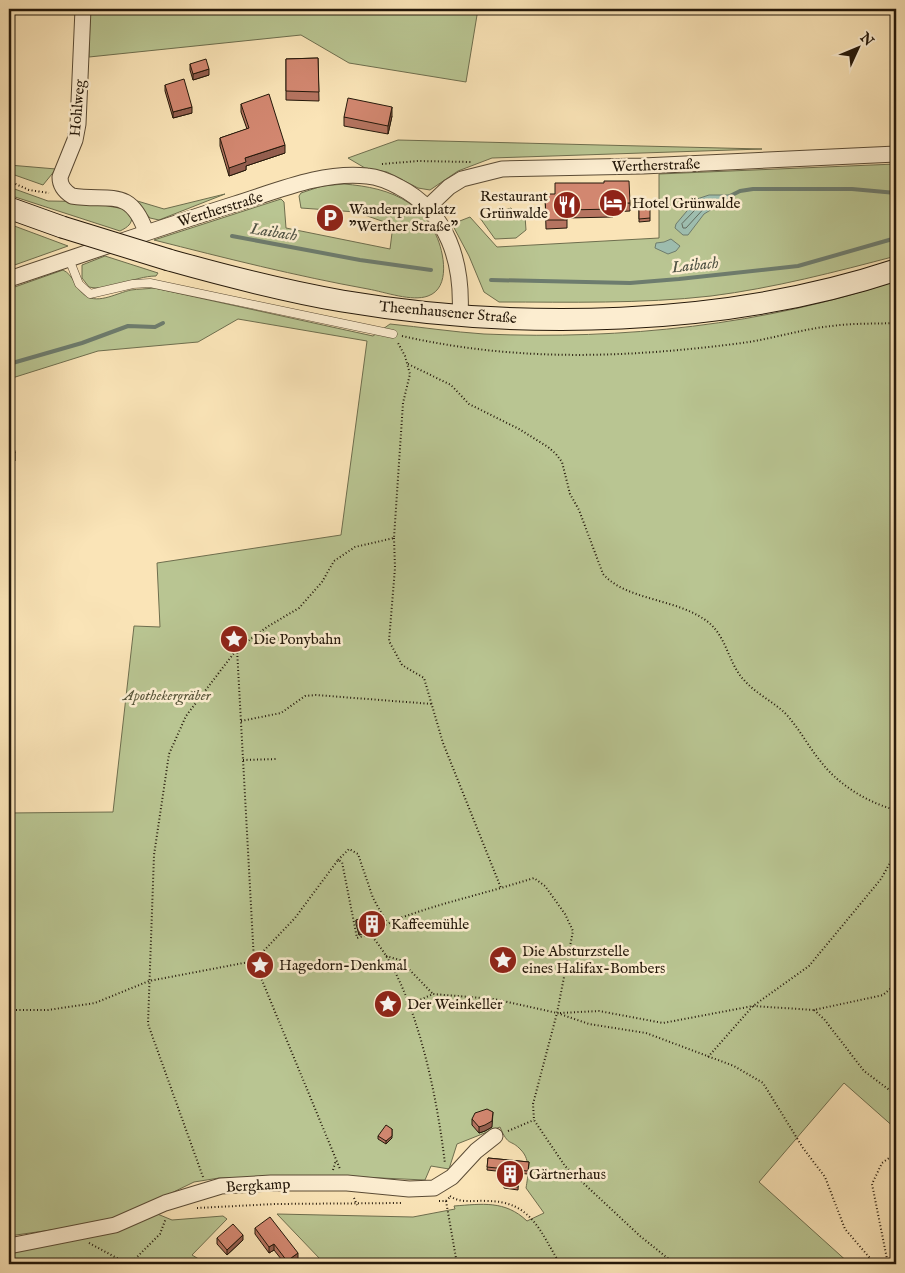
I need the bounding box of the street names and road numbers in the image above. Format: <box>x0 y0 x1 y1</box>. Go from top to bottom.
street label: Hohlweg <box>66 78 90 137</box>
street label: Wertherstraße <box>611 154 701 177</box>
street label: Wertherstraße <box>175 187 265 231</box>
street label: Theenhausener Straße <box>378 297 518 328</box>
street label: Bergkamp <box>225 1174 291 1197</box>

